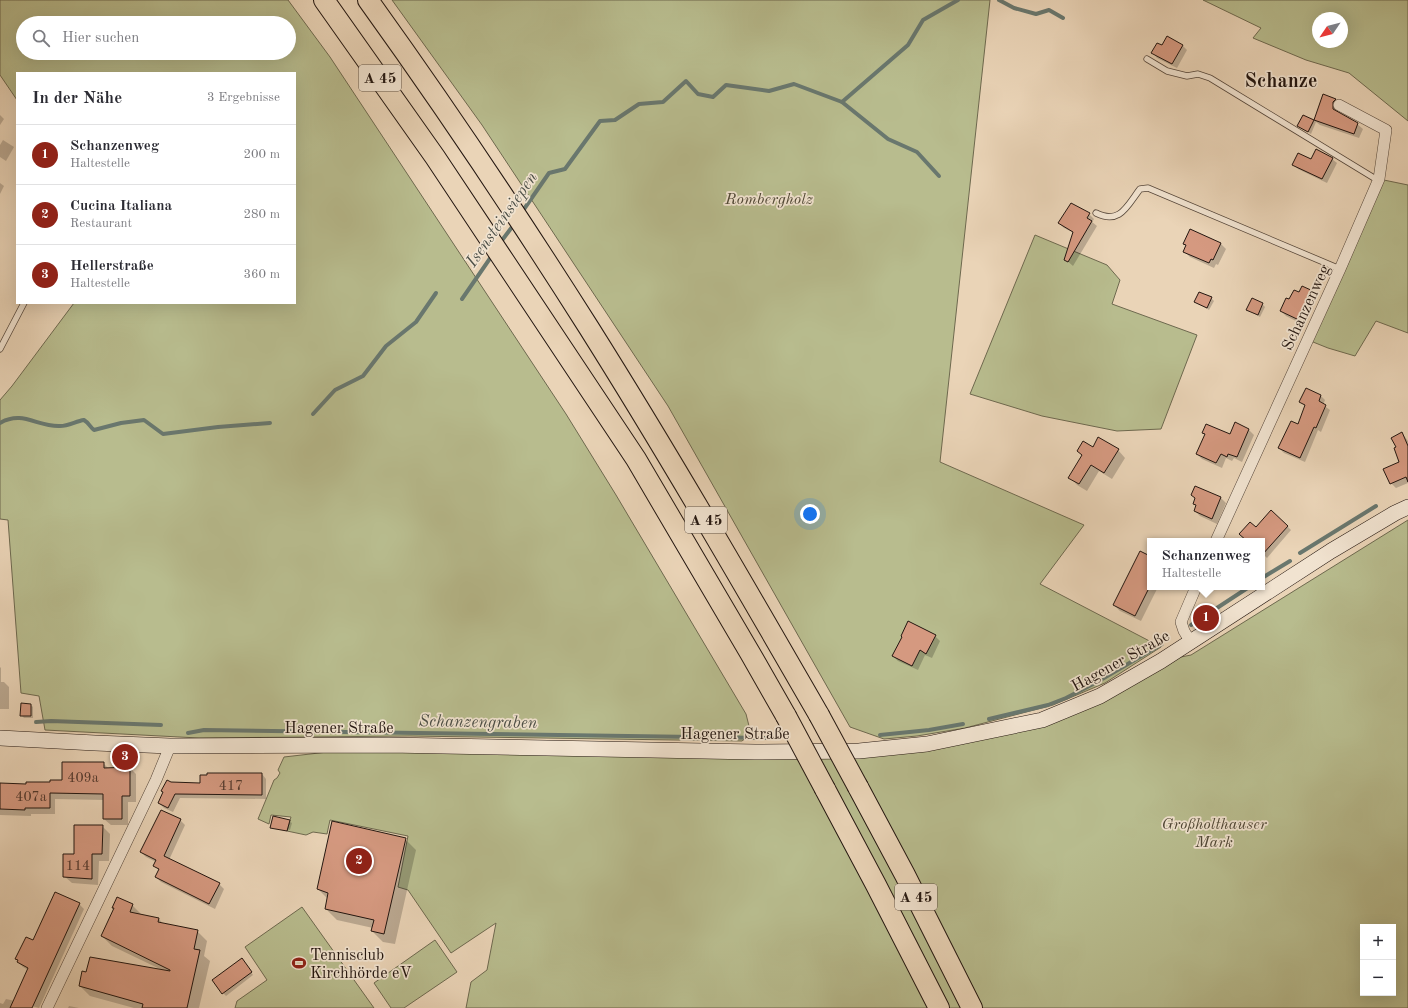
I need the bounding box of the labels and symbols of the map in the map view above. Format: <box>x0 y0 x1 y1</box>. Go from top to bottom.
north arrow <box>1312 12 1348 48</box>
road number: A 45 <box>359 65 401 91</box>
district label: Schanze <box>1245 72 1317 92</box>
water label: Isensteinsiepen <box>463 169 541 271</box>
park label: Rombergholz <box>724 192 813 208</box>
street label: Schanzenweg <box>1280 262 1334 353</box>
your location <box>800 504 820 524</box>
road number: A 45 <box>685 507 727 533</box>
pin: 1 <box>1193 603 1219 633</box>
street label: Hagener Straße <box>1069 628 1173 695</box>
water label: Schanzengraben <box>418 713 538 732</box>
street label: Hagener Straße <box>284 721 394 737</box>
street label: Hagener Straße <box>680 727 790 743</box>
pin: 3 <box>112 742 138 772</box>
house number: 409a <box>67 771 99 785</box>
house number: 417 <box>219 779 243 793</box>
house number: 407a <box>15 790 47 804</box>
park label: Großholthauser Mark <box>1161 817 1268 851</box>
pin: 2 <box>346 846 372 876</box>
house number: 114 <box>66 859 90 873</box>
road number: A 45 <box>895 884 937 910</box>
place label: Tennisclub Kirchhörde eV <box>310 948 412 982</box>
sports icon: Tennisclub Kirchhörde eV <box>291 955 307 971</box>

